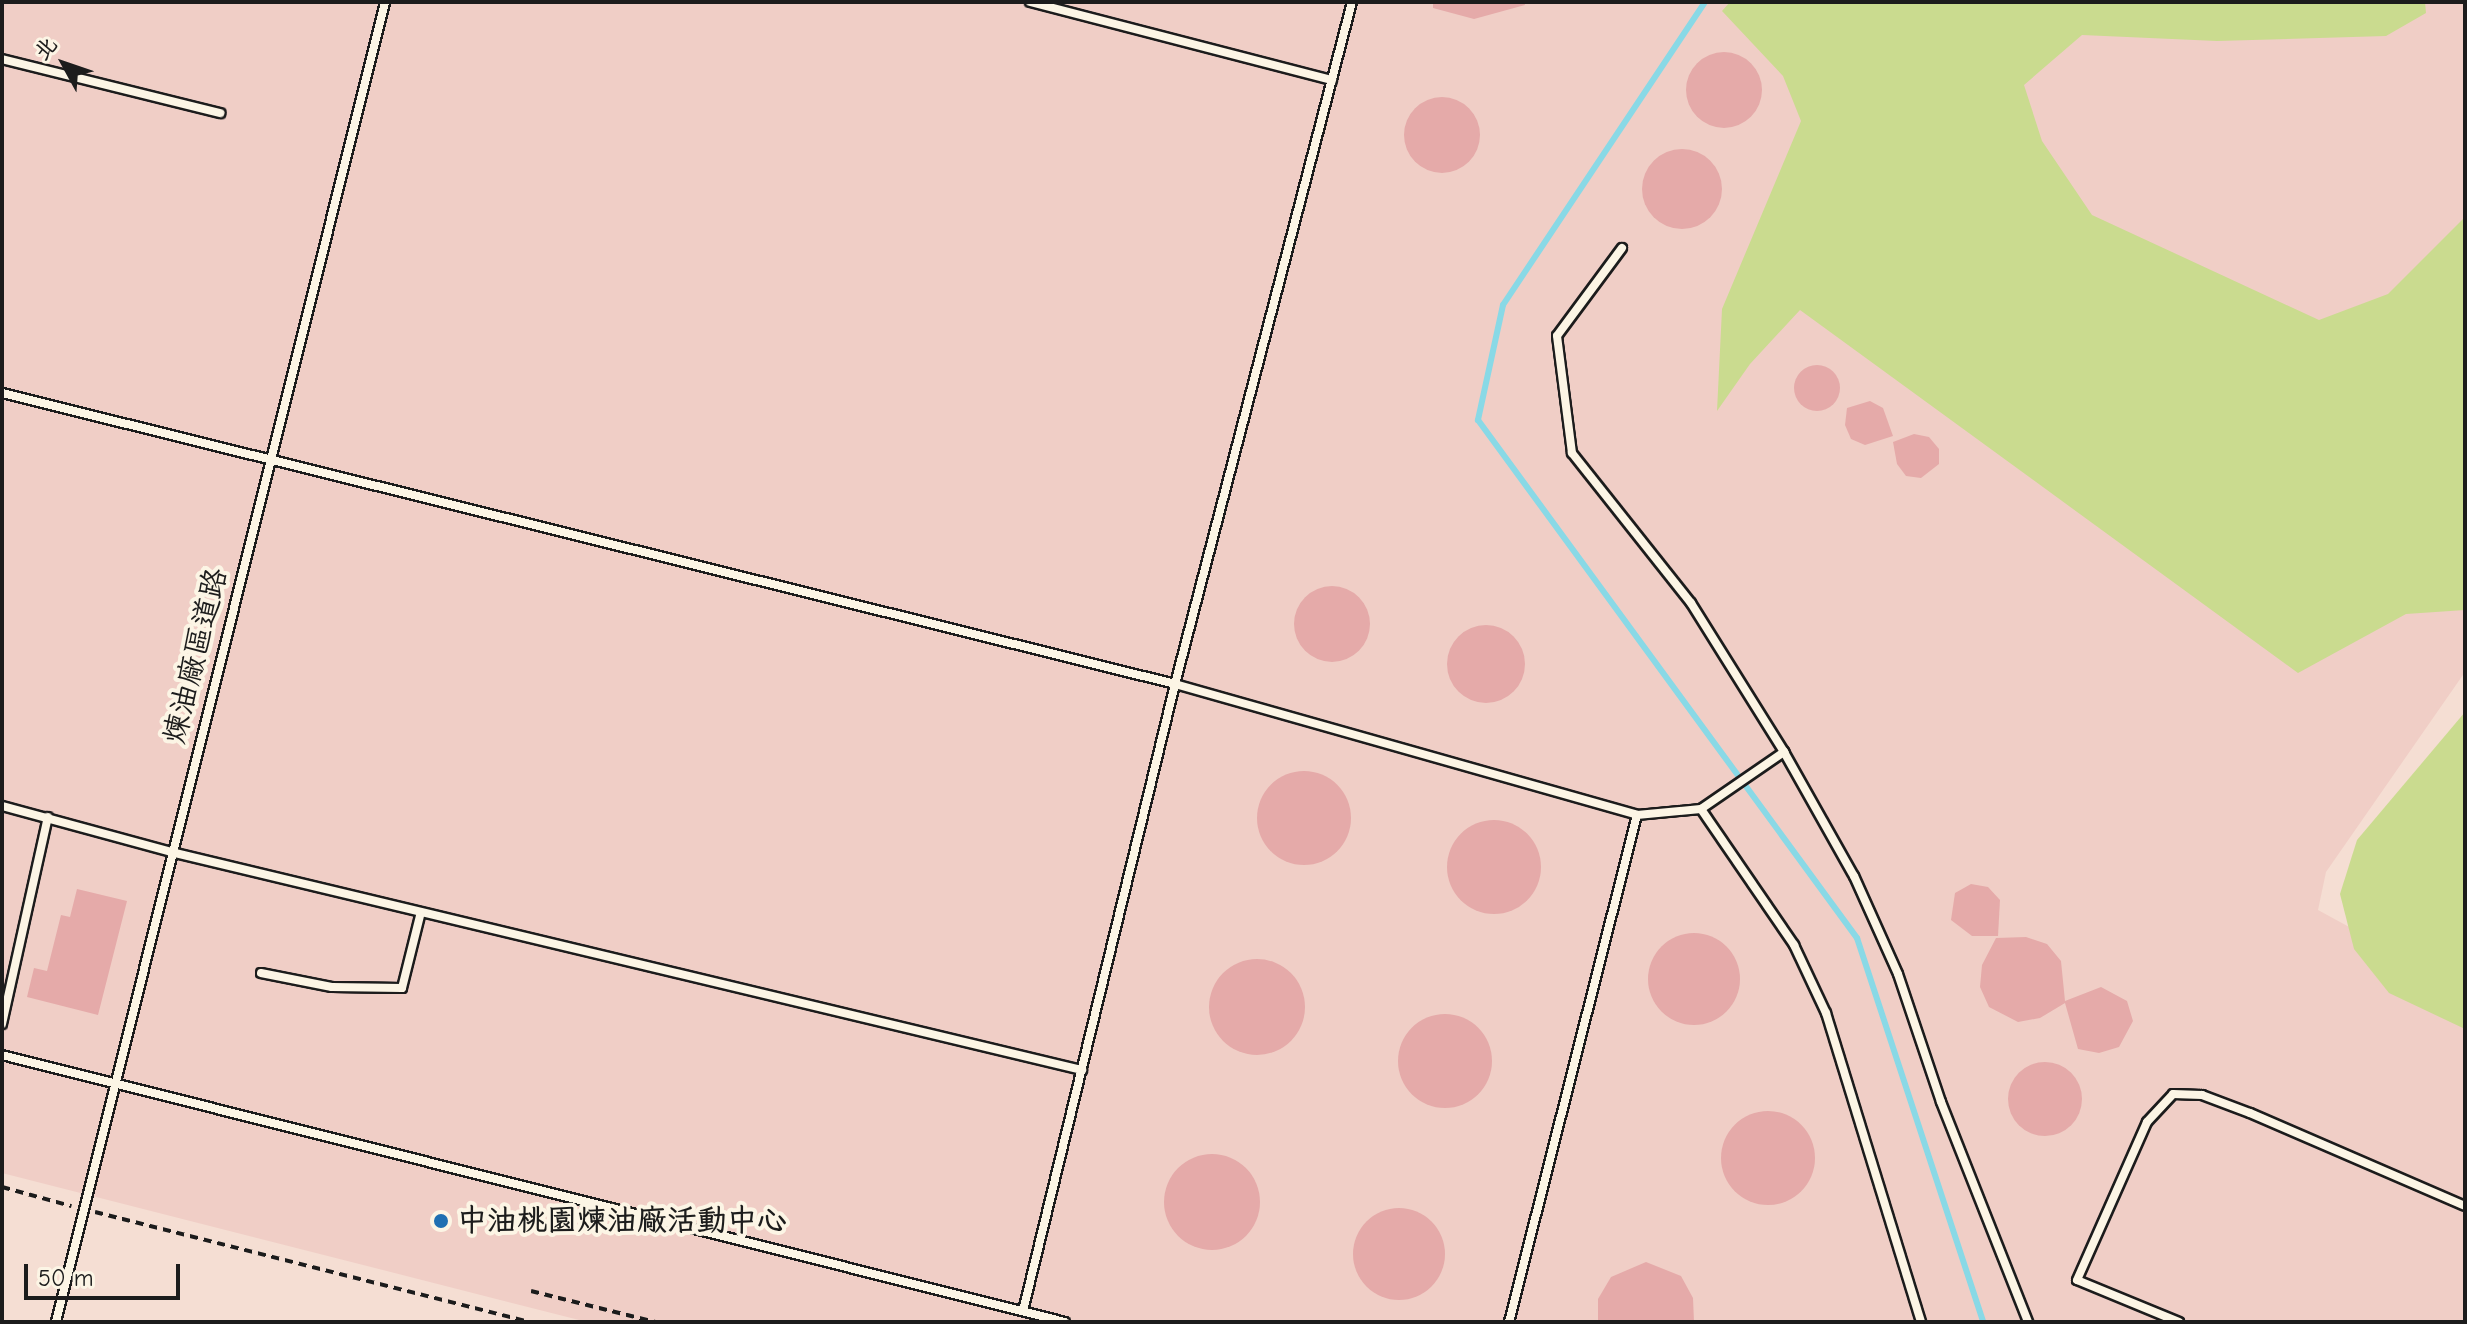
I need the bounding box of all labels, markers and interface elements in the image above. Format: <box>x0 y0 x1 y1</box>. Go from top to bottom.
north arrow <box>24 24 104 104</box>
text: 北 <box>29 32 63 65</box>
street label: 煉油廠區道路 <box>157 564 235 748</box>
place label: 中油桃園煉油廠活動中心 <box>457 1203 787 1239</box>
marker: 中油桃園煉油廠活動中心 <box>432 1212 450 1230</box>
scale bar <box>28 1248 184 1298</box>
text: 50 m <box>38 1264 94 1292</box>

